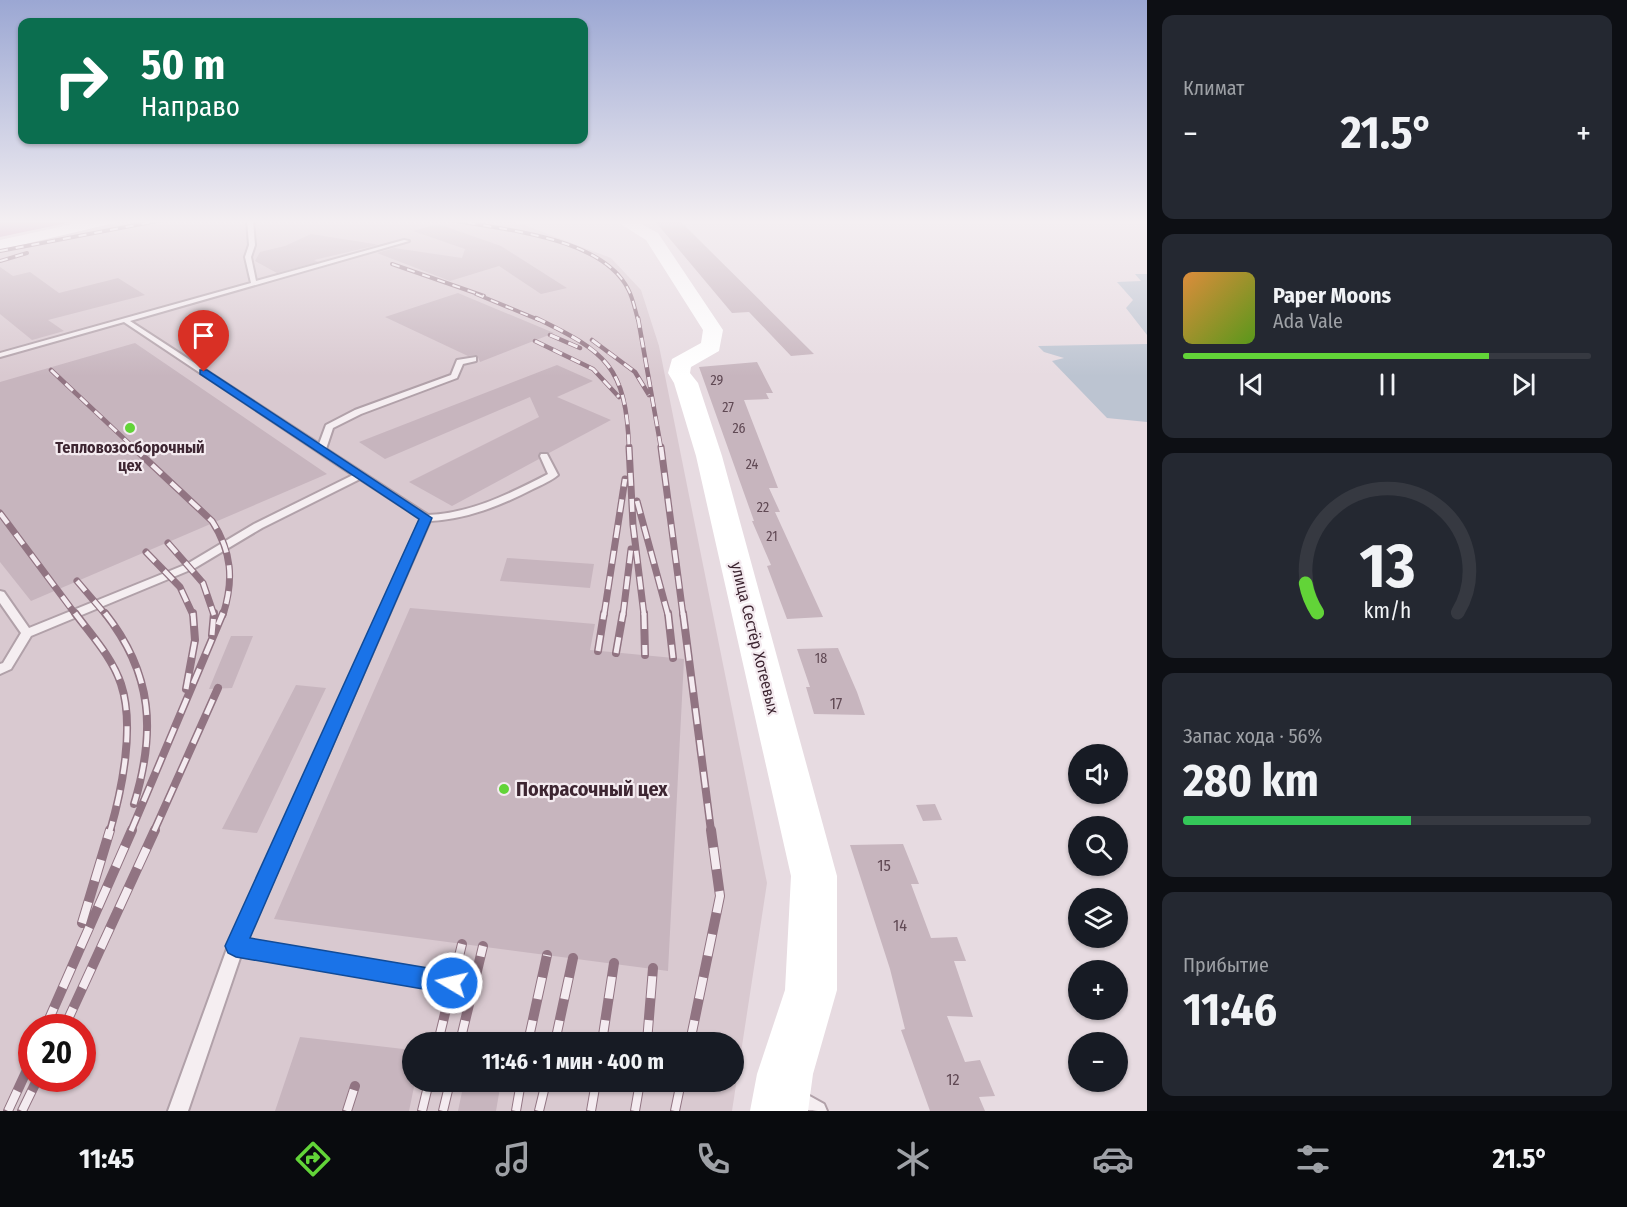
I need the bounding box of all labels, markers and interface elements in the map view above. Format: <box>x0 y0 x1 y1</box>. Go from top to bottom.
text: 50 m <box>141 40 225 90</box>
icon: right <box>42 42 120 120</box>
text: Климат <box>1183 76 1244 100</box>
text: Направо <box>141 91 240 123</box>
text: 21.5° <box>1341 106 1433 160</box>
text: − <box>1183 114 1198 154</box>
text: + <box>1576 114 1591 154</box>
text: Paper Moons <box>1273 282 1391 309</box>
text: Ada Vale <box>1273 309 1343 333</box>
pin <box>178 310 229 372</box>
icon: arrive <box>187 319 220 352</box>
icon: previous <box>1235 368 1268 401</box>
icon: pause <box>1371 368 1404 401</box>
icon: next <box>1507 368 1540 401</box>
house number: 29 <box>711 372 724 389</box>
house number: 27 <box>722 399 734 416</box>
house number: 26 <box>732 420 746 437</box>
marker: Тепловозосборочный цех <box>123 421 137 435</box>
place label: Тепловозосборочный цех <box>55 438 205 475</box>
house number: 24 <box>746 456 759 473</box>
house number: 22 <box>757 499 769 516</box>
house number: 21 <box>766 528 778 545</box>
text: 13 <box>1359 529 1415 604</box>
street label: улица Сестёр Хотеевых <box>727 560 783 716</box>
text: km/h <box>1363 598 1411 624</box>
house number: 18 <box>815 650 827 667</box>
house number: 17 <box>830 694 843 713</box>
text: Запас хода · 56% <box>1183 724 1322 748</box>
map controls <box>1068 744 1128 1092</box>
button: sound <box>1068 744 1128 804</box>
text: 280 km <box>1183 754 1319 808</box>
place label: Покрасочный цех <box>516 777 668 801</box>
marker: Покрасочный цех <box>497 782 511 796</box>
button: search <box>1068 816 1128 876</box>
house number: 15 <box>877 856 891 875</box>
button: layers <box>1068 888 1128 948</box>
house number: 14 <box>893 916 907 935</box>
position arrow <box>420 951 484 1015</box>
text: Прибытие <box>1183 953 1269 977</box>
button: + <box>1068 960 1128 1020</box>
text: 11:46 <box>1183 983 1277 1037</box>
speed limit sign: 20 <box>18 1014 96 1092</box>
button: − <box>1068 1032 1128 1092</box>
text: 11:46 · 1 мин · 400 m <box>482 1048 664 1075</box>
house number: 12 <box>946 1070 960 1089</box>
icon: directions <box>292 1138 334 1180</box>
icon: music <box>492 1138 534 1180</box>
icon: phone <box>692 1138 734 1180</box>
icon: climate <box>892 1138 934 1180</box>
icon: car <box>1092 1138 1134 1180</box>
icon: filters <box>1292 1138 1334 1180</box>
text: 11:45 <box>79 1143 134 1175</box>
text: 21.5° <box>1492 1143 1548 1175</box>

